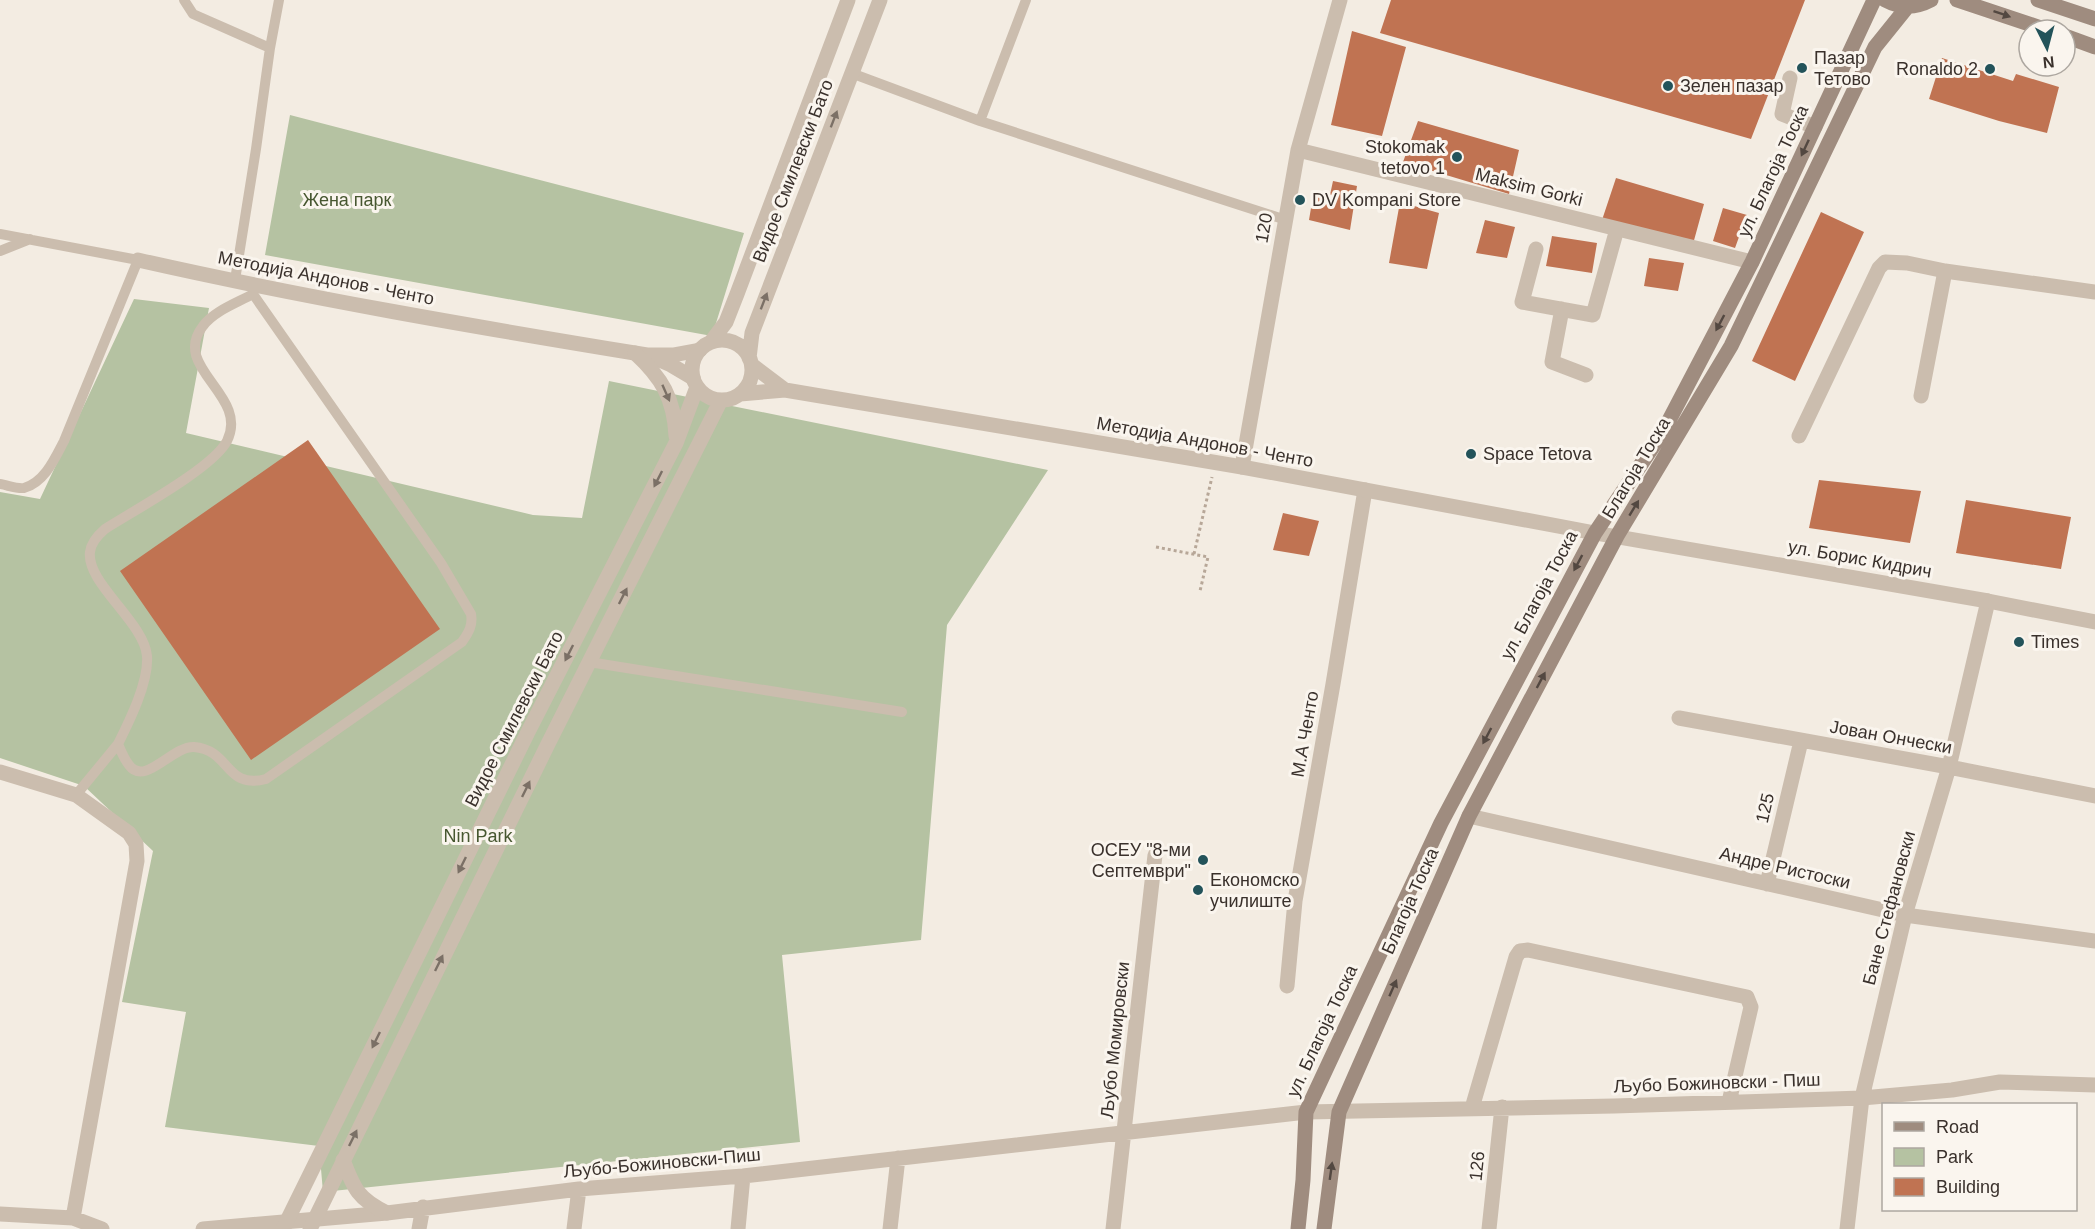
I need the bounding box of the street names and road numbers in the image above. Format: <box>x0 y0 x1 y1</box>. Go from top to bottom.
street label: Видое Смилевски Бато <box>749 77 837 265</box>
street label: ул. Благоја Тоска <box>1734 101 1813 240</box>
street label: Maksim Gorki <box>1473 164 1585 210</box>
street label: 120 <box>1252 211 1276 245</box>
street label: Методија Андонов - Ченто <box>216 247 436 309</box>
street label: Методија Андонов - Ченто <box>1095 413 1315 471</box>
street label: Благоја Тоска <box>1598 413 1674 522</box>
street label: ул. Благоја Тоска <box>1497 526 1582 663</box>
street label: ул. Борис Кидрич <box>1787 537 1933 581</box>
street label: Видое Смилевски Бато <box>461 628 567 810</box>
street label: М.А Ченто <box>1288 689 1322 779</box>
street label: Јован Ончески <box>1828 716 1954 758</box>
street label: 125 <box>1752 791 1778 825</box>
street label: Бане Стефановски <box>1859 829 1919 987</box>
street label: Андре Ристоски <box>1718 843 1852 893</box>
street label: Благоја Тоска <box>1378 844 1443 957</box>
street label: Љубо Момировски <box>1097 961 1133 1119</box>
street label: ул. Благоја Тоска <box>1283 961 1362 1100</box>
street label: Љубо Божиновски - Пиш <box>1613 1069 1821 1097</box>
street label: Љубо-Божиновски-Пиш <box>563 1144 761 1182</box>
street label: 126 <box>1465 1150 1489 1182</box>

